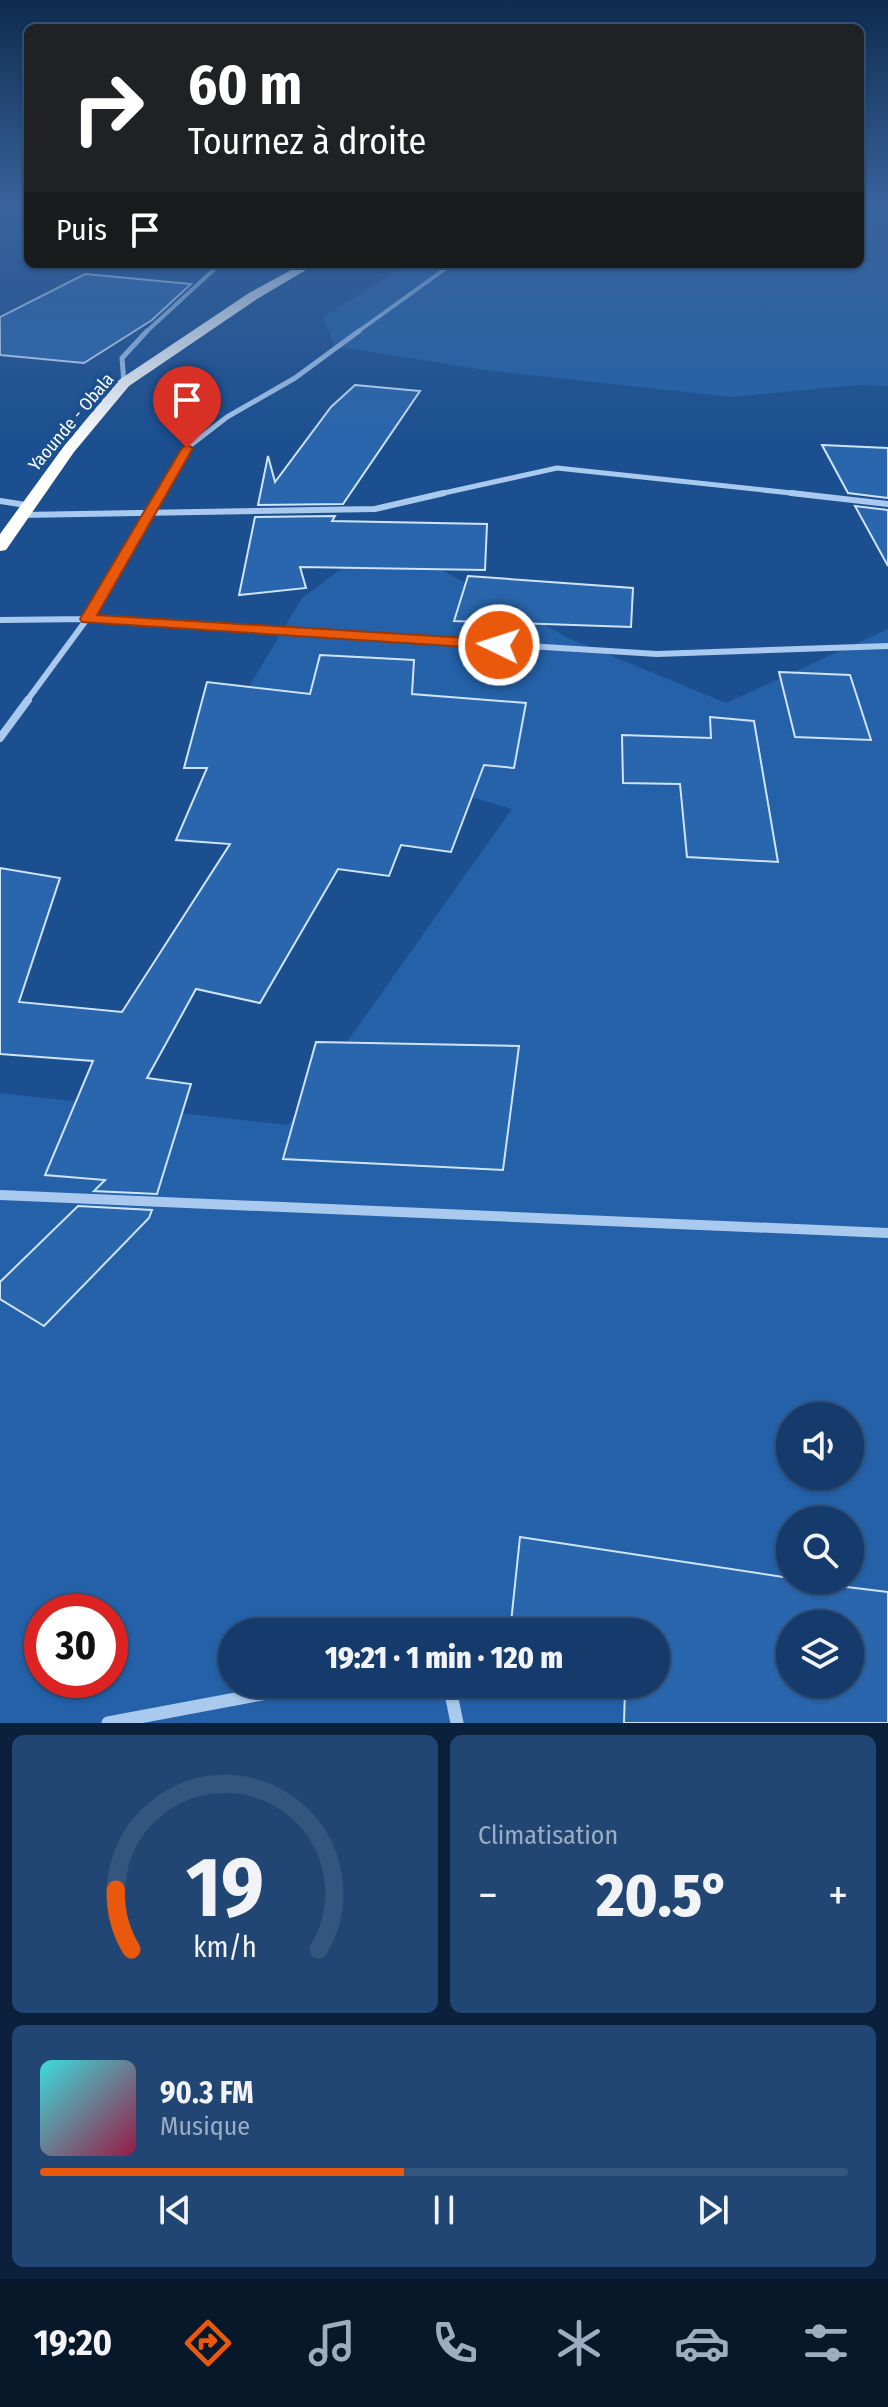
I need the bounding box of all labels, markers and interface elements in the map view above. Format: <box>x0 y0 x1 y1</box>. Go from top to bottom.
text: 60 m <box>188 52 302 119</box>
icon: right <box>56 56 160 160</box>
text: Tournez à droite <box>188 120 426 164</box>
icon: arrive <box>123 208 167 252</box>
text: Puis <box>56 212 107 248</box>
pin <box>153 366 221 448</box>
street label: Yaounde - Obala <box>24 368 118 476</box>
icon: arrive <box>165 378 209 422</box>
position arrow <box>457 603 541 687</box>
map controls <box>776 1402 864 1698</box>
button: sound <box>776 1402 864 1490</box>
button: search <box>776 1506 864 1594</box>
speed limit sign: 30 <box>24 1594 128 1698</box>
button: layers <box>776 1610 864 1698</box>
text: 19:21 · 1 min · 120 m <box>325 1640 563 1676</box>
text: Climatisation <box>478 1820 618 1851</box>
text: 19 <box>186 1838 264 1938</box>
text: 20.5° <box>596 1860 730 1932</box>
text: − <box>478 1869 498 1922</box>
text: + <box>828 1869 848 1922</box>
text: km/h <box>193 1930 257 1965</box>
text: 90.3 FM <box>160 2075 254 2111</box>
text: Musique <box>160 2111 250 2142</box>
icon: previous <box>153 2188 197 2232</box>
icon: pause <box>422 2188 466 2232</box>
icon: next <box>691 2188 735 2232</box>
icon: directions <box>180 2315 236 2371</box>
icon: music <box>304 2315 360 2371</box>
icon: phone <box>427 2315 483 2371</box>
icon: climate <box>551 2315 607 2371</box>
icon: car <box>674 2315 730 2371</box>
icon: filters <box>798 2315 854 2371</box>
text: 19:20 <box>34 2321 112 2365</box>

